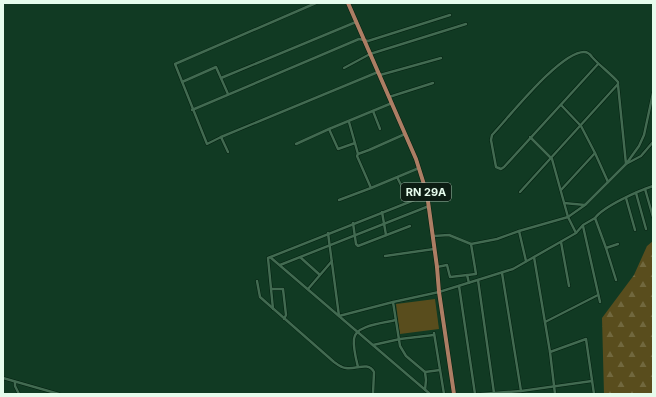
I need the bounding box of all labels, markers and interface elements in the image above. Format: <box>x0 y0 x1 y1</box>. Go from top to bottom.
road number: RN 29A <box>401 183 451 201</box>

